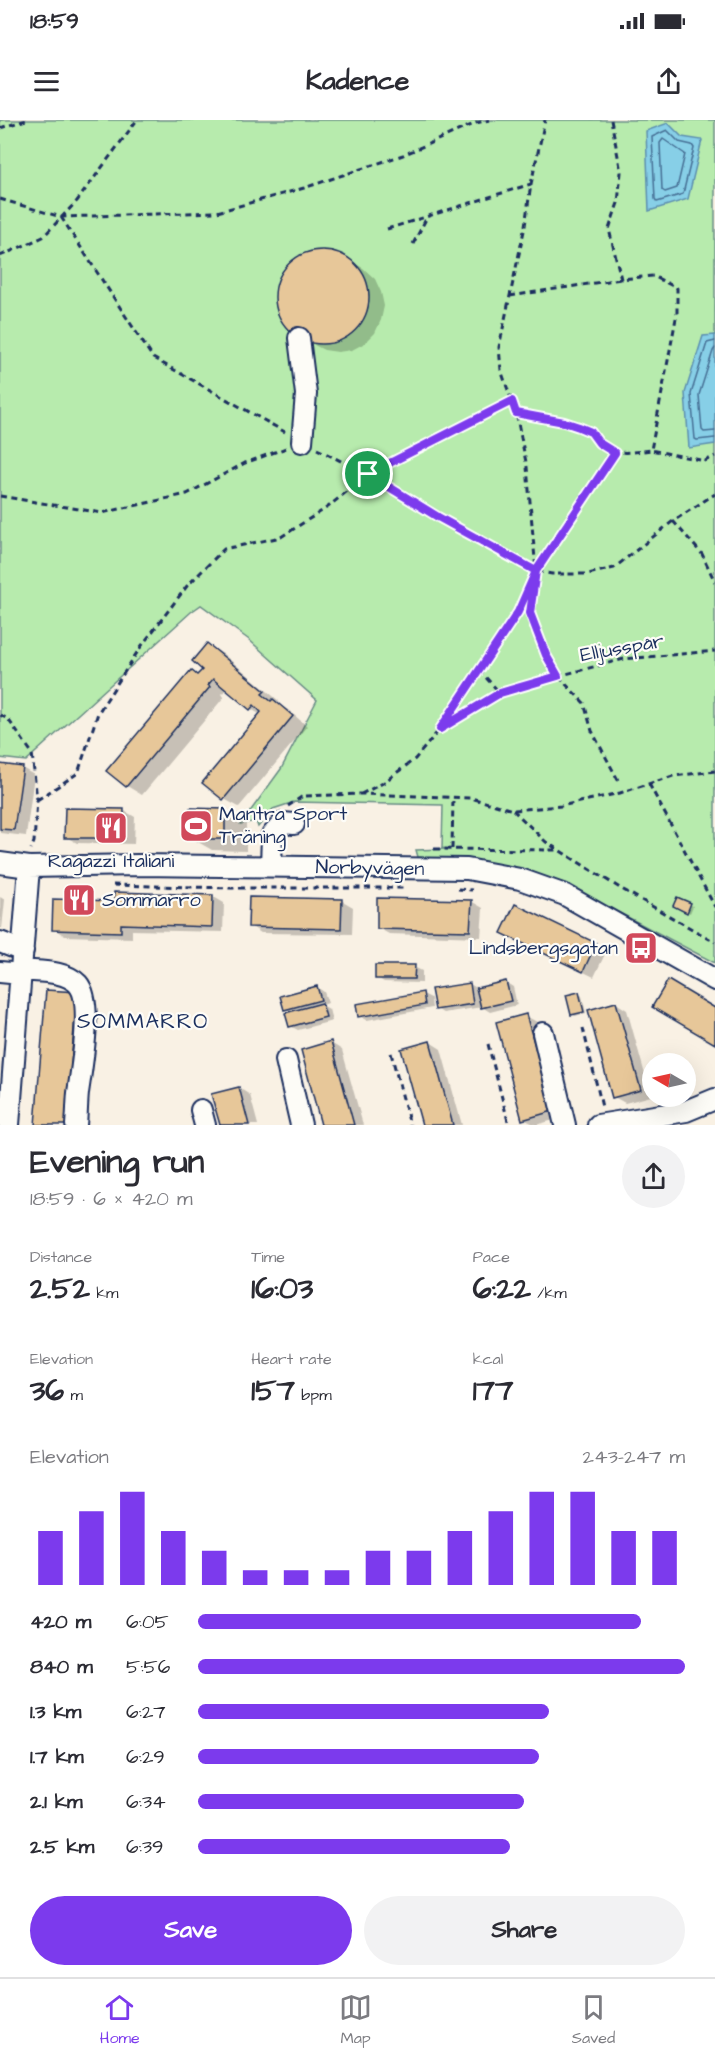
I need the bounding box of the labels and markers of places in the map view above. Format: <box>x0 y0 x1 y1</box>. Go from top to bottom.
pin <box>342 448 393 499</box>
place label: Mantra Sport Träning <box>219 800 347 852</box>
sports icon: Mantra Sport Träning <box>178 808 214 844</box>
restaurant icon: Ragazzi Italiani <box>93 810 129 846</box>
place label: Ragazzi Italiani <box>48 847 174 876</box>
restaurant icon: Sommarro <box>61 882 97 918</box>
place label: Sommarro <box>102 886 201 914</box>
bus stop icon: Lindsbergsgatan <box>623 930 659 966</box>
place label: Lindsbergsgatan <box>469 934 618 963</box>

